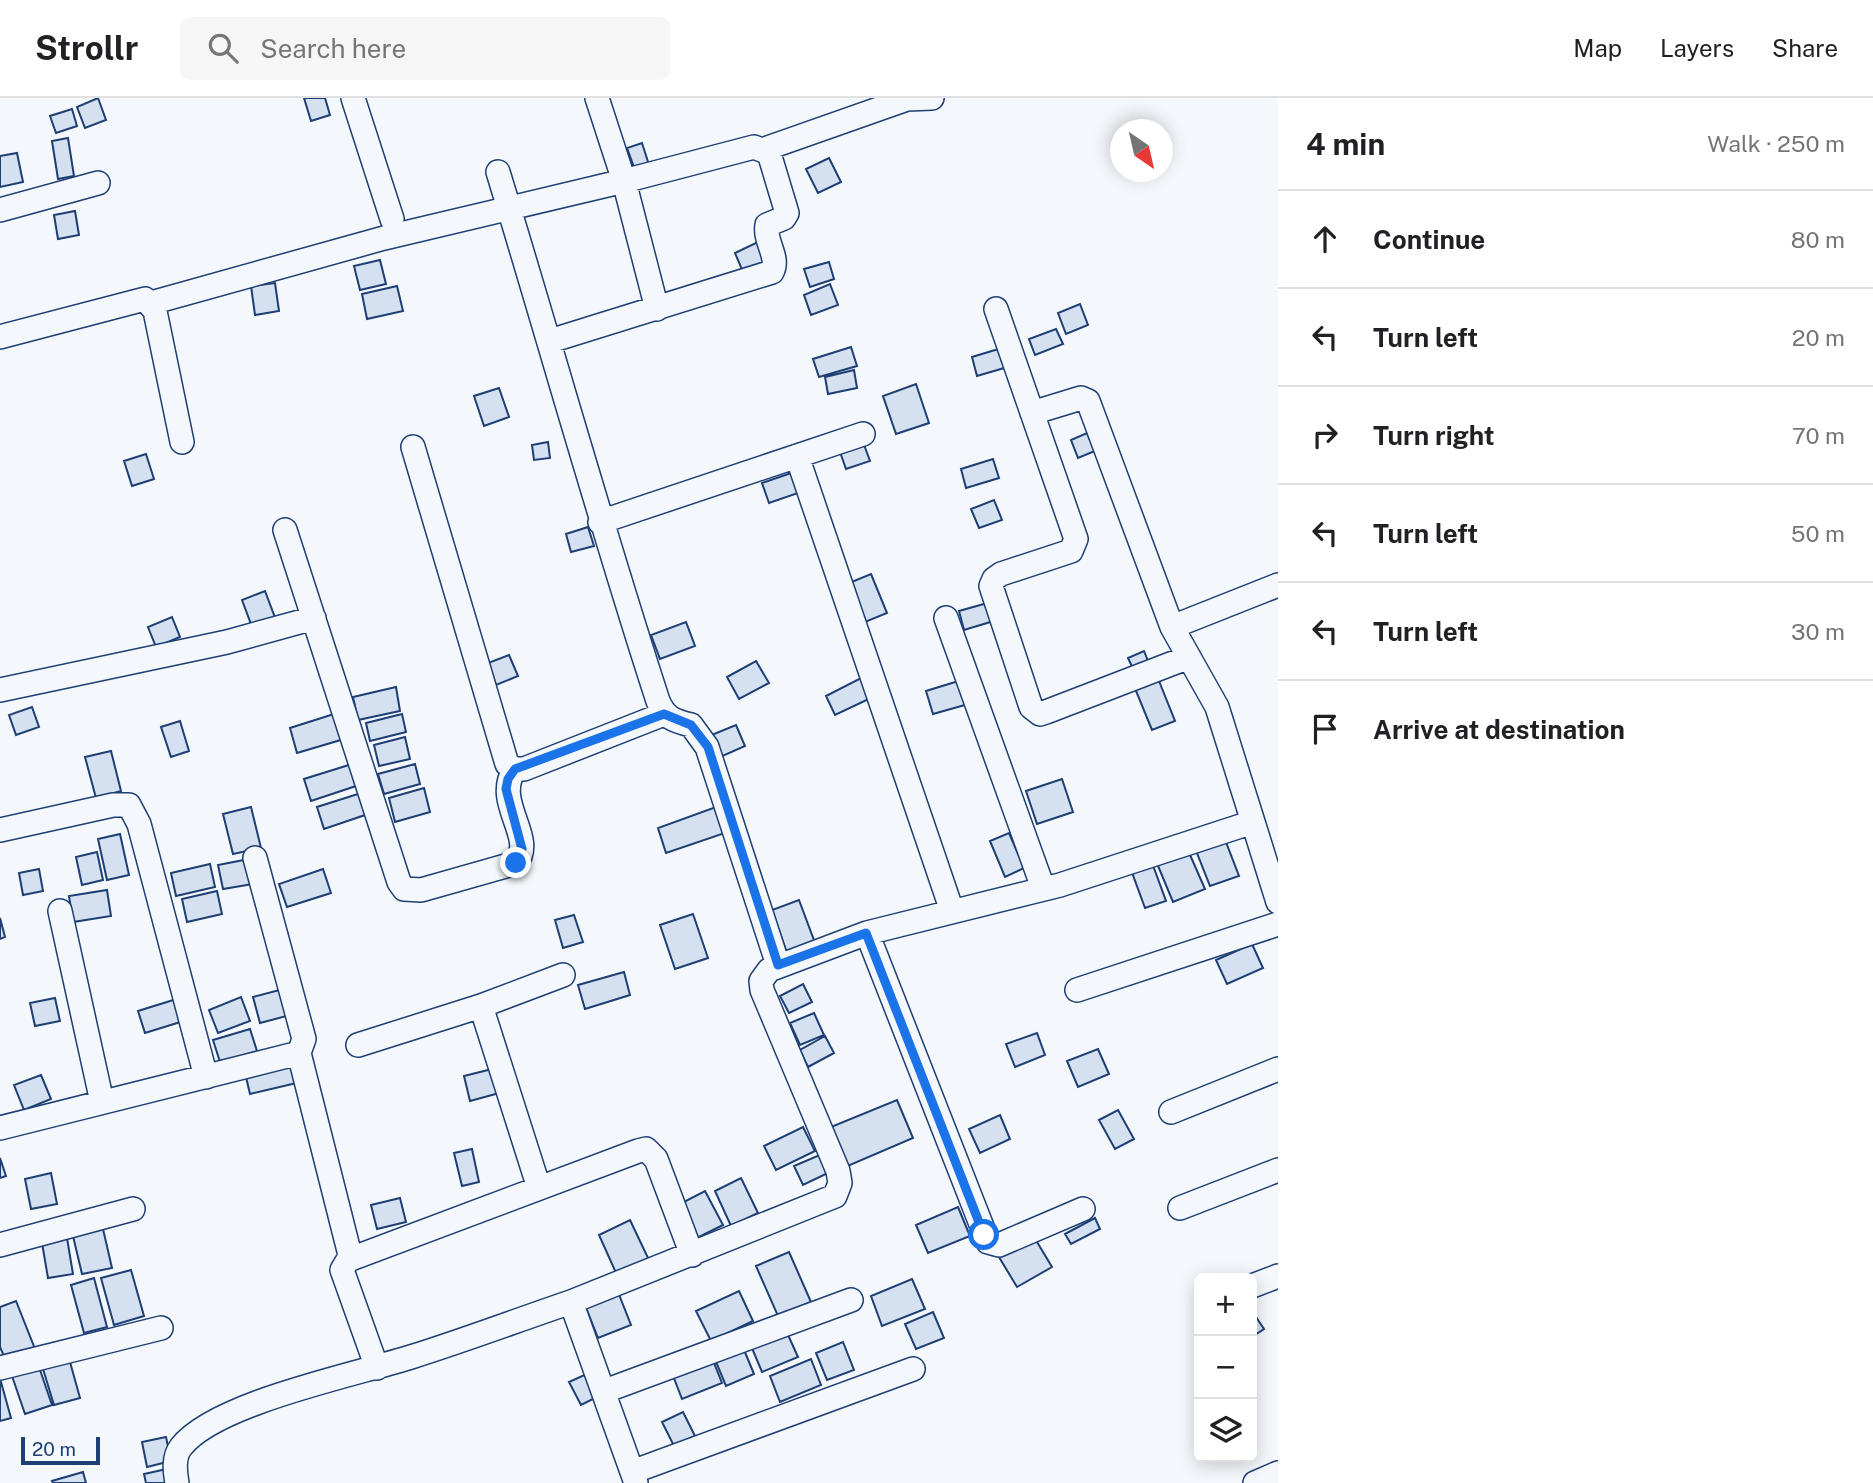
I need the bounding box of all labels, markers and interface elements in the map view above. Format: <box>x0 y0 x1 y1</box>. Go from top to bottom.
search box <box>180 17 670 80</box>
text: Strollr <box>35 29 138 67</box>
icon: search <box>204 29 242 67</box>
text: Search here <box>260 33 406 64</box>
text: Map <box>1573 34 1622 62</box>
text: Layers <box>1660 34 1734 62</box>
text: Share <box>1772 34 1838 62</box>
north arrow <box>1110 119 1173 182</box>
text: 4 min <box>1306 126 1385 162</box>
text: Walk · 250 m <box>1707 130 1845 157</box>
icon: ahead <box>1306 220 1344 258</box>
text: Continue <box>1373 224 1485 255</box>
text: 80 m <box>1791 226 1845 253</box>
icon: left <box>1306 318 1344 356</box>
text: Turn left <box>1373 322 1478 353</box>
text: 20 m <box>1792 324 1845 351</box>
icon: right <box>1306 416 1344 454</box>
text: Turn right <box>1373 420 1495 451</box>
text: 70 m <box>1792 422 1845 449</box>
icon: left <box>1306 514 1344 552</box>
text: Turn left <box>1373 518 1478 549</box>
text: 50 m <box>1791 520 1845 547</box>
icon: left <box>1306 612 1344 650</box>
text: Turn left <box>1373 616 1478 647</box>
text: 30 m <box>1791 618 1845 645</box>
icon: arrive <box>1306 710 1344 748</box>
text: Arrive at destination <box>1373 714 1625 745</box>
route end <box>500 847 531 878</box>
route start <box>968 1219 999 1250</box>
map controls <box>1194 1273 1257 1462</box>
button: + <box>1194 1273 1257 1336</box>
button: − <box>1194 1336 1257 1399</box>
button: layers <box>1194 1399 1257 1462</box>
scale bar <box>21 1434 100 1466</box>
text: 20 m <box>32 1438 76 1460</box>

